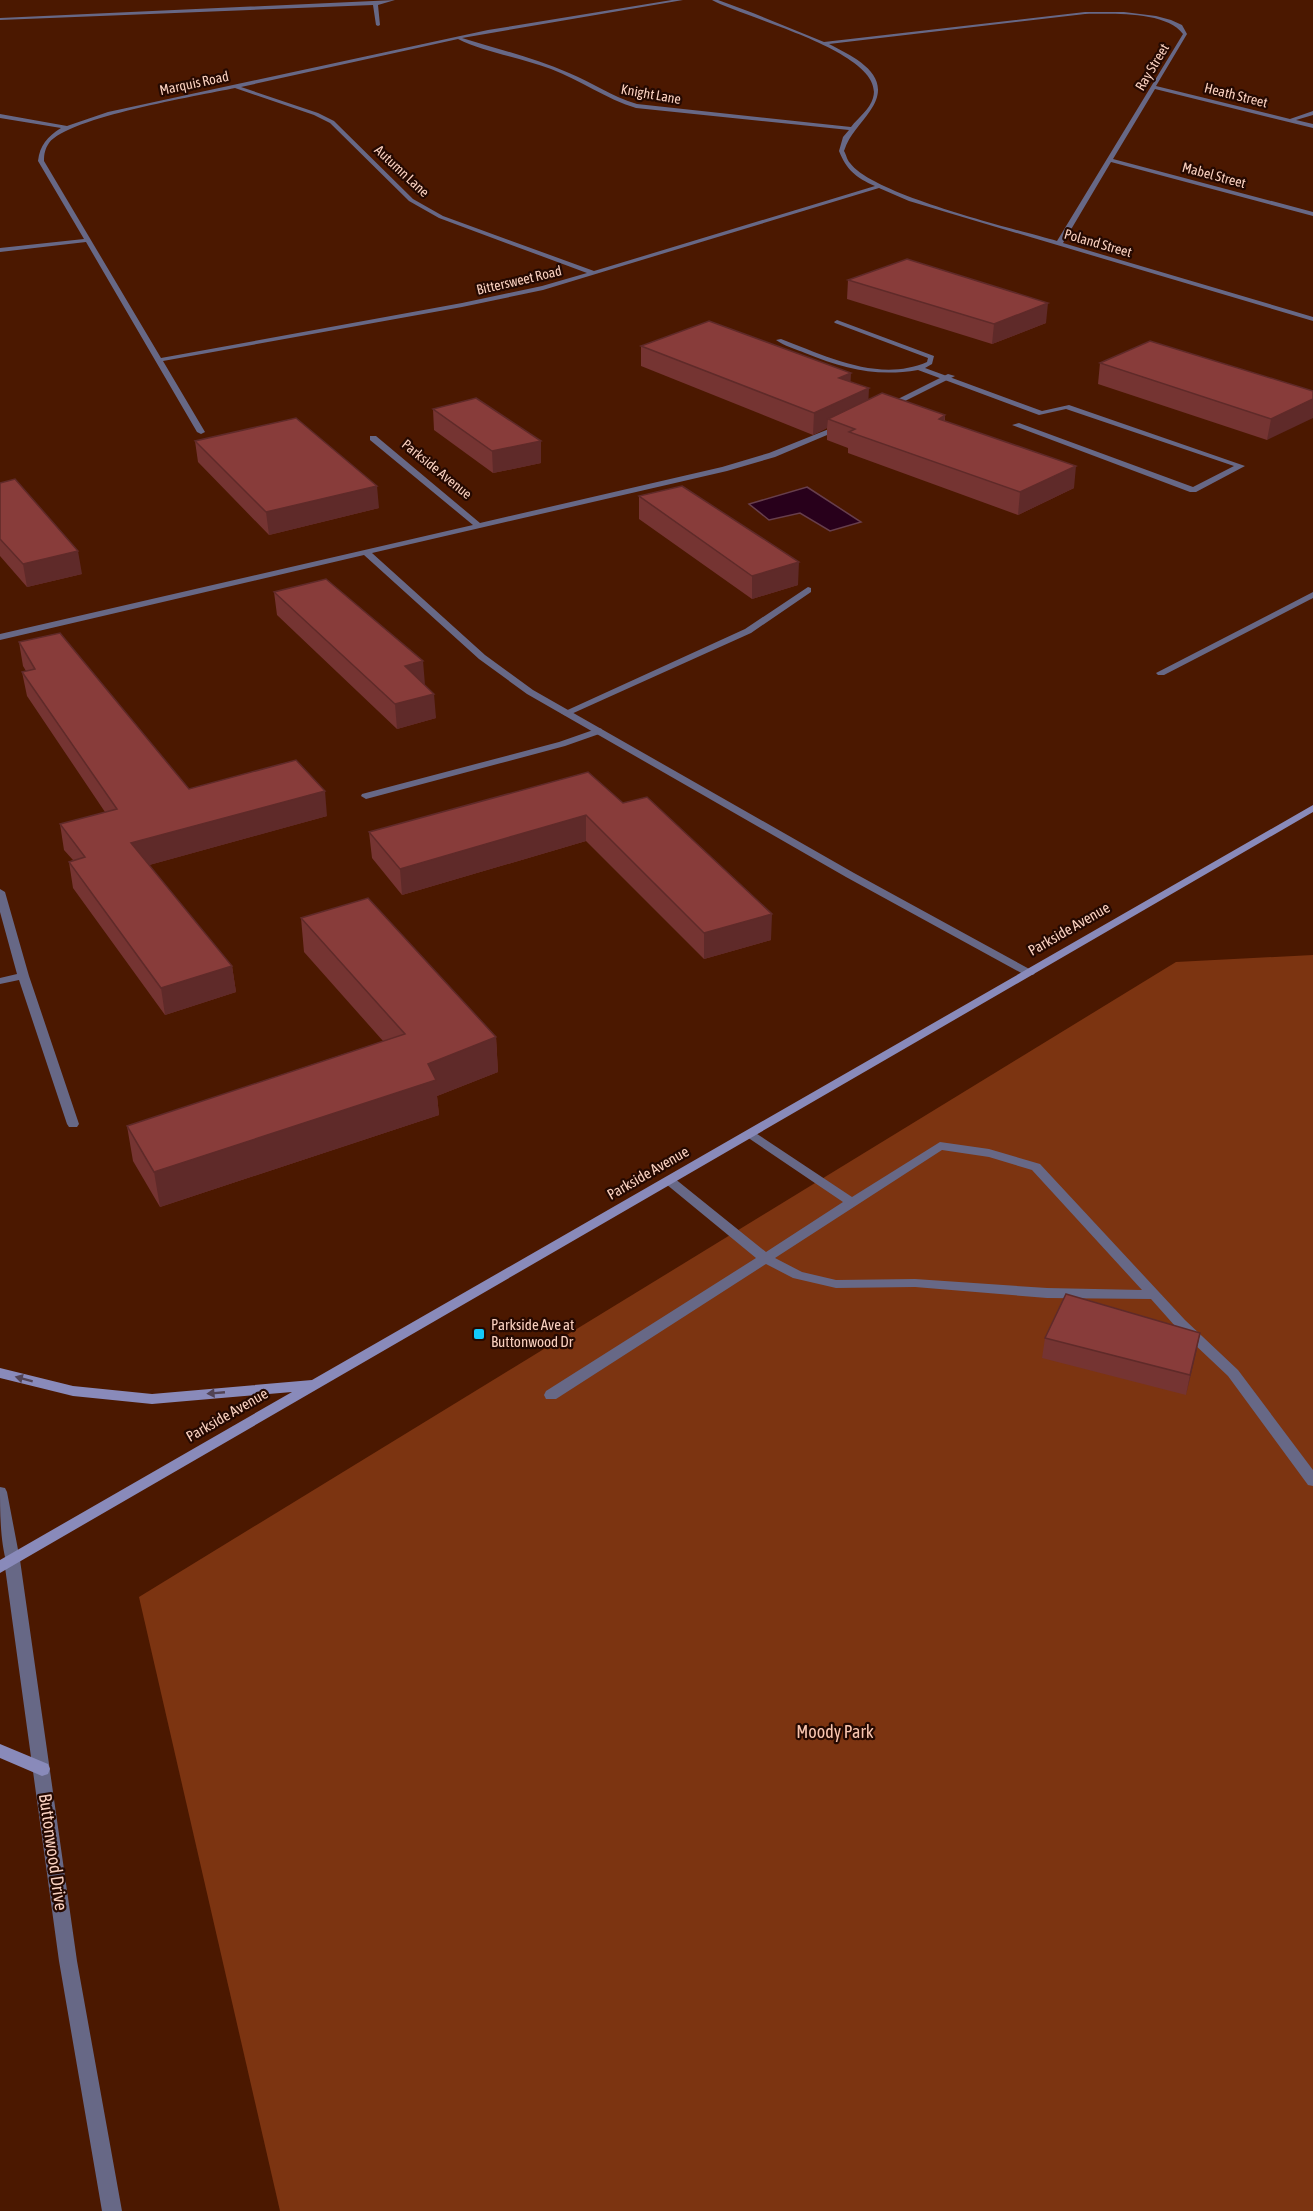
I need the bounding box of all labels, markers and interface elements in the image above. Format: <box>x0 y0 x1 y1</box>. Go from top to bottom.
street label: Ray Street <box>1132 41 1172 93</box>
street label: Marquis Road <box>158 68 230 98</box>
street label: Heath Street <box>1203 79 1269 111</box>
street label: Knight Lane <box>620 81 682 107</box>
street label: Autumn Lane <box>372 142 432 200</box>
street label: Mabel Street <box>1180 159 1248 191</box>
street label: Poland Street <box>1062 226 1134 260</box>
street label: Bittersweet Road <box>475 262 563 298</box>
street label: Parkside Avenue <box>399 436 475 502</box>
street label: Parkside Avenue <box>1025 898 1113 959</box>
street label: Parkside Avenue <box>604 1142 692 1203</box>
place label: Parkside Ave at Buttonwood Dr <box>491 1316 574 1350</box>
marker: Parkside Ave at Buttonwood Dr <box>472 1327 486 1341</box>
one-way arrow <box>14 1373 33 1383</box>
street label: Parkside Avenue <box>183 1384 271 1445</box>
one-way arrow <box>207 1388 226 1398</box>
park label: Moody Park <box>796 1721 874 1742</box>
street label: Buttonwood Drive <box>35 1792 72 1912</box>

